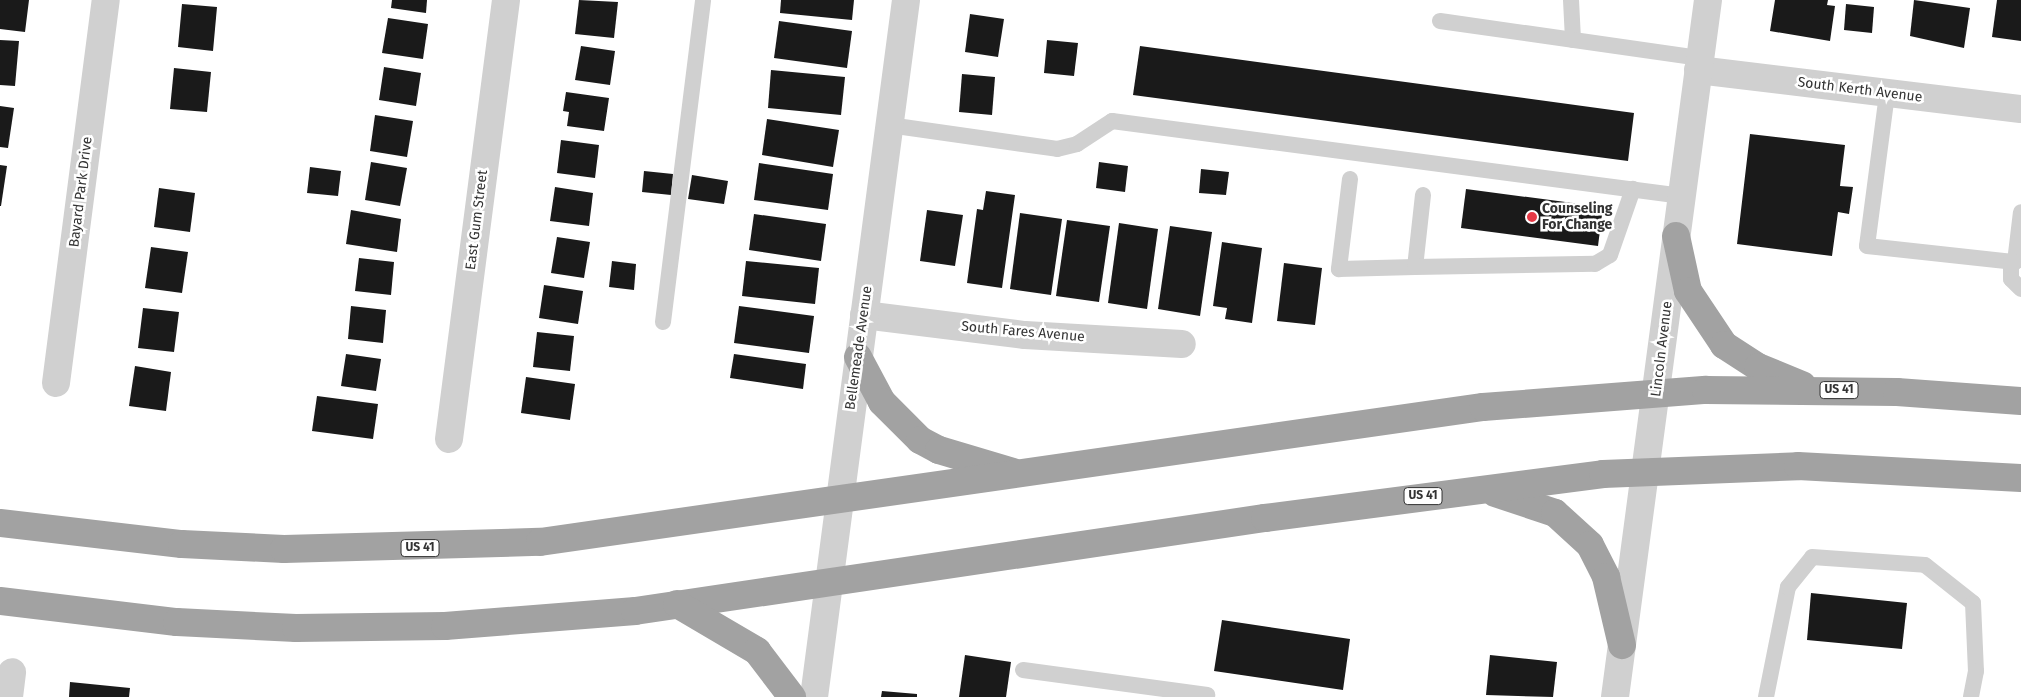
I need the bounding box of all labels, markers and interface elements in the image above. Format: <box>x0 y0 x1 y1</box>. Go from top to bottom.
street label: South Kerth Avenue <box>1797 74 1923 106</box>
street label: Bayard Park Drive <box>66 136 96 248</box>
street label: East Gum Street <box>463 169 491 271</box>
place label: Counseling For Change <box>1542 201 1612 233</box>
marker: Counseling For Change <box>1526 211 1538 223</box>
street label: Bellemeade Avenue <box>842 285 876 411</box>
street label: Lincoln Avenue <box>1648 300 1676 398</box>
street label: South Fares Avenue <box>961 318 1085 346</box>
road number: US 41 <box>1819 380 1859 400</box>
road number: US 41 <box>1403 486 1443 506</box>
road number: US 41 <box>400 538 440 558</box>

